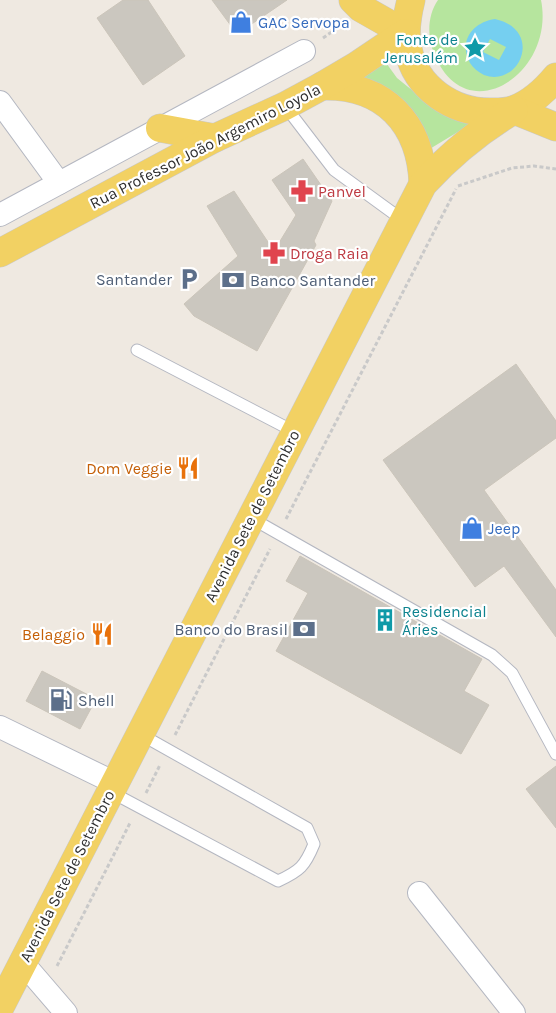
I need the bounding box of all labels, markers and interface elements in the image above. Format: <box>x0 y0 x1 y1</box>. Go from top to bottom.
shop icon: GAC Servopa <box>228 9 254 35</box>
place label: GAC Servopa <box>258 13 350 32</box>
place label: Fonte de Jerusalém <box>383 30 458 67</box>
place icon: Fonte de Jerusalém <box>462 35 488 61</box>
street label: Rua Professor João Argemiro Loyola <box>86 79 324 213</box>
pharmacy icon: Panvel <box>289 178 315 204</box>
place label: Panvel <box>318 182 366 201</box>
pharmacy icon: Droga Raia <box>261 240 287 266</box>
place label: Droga Raia <box>290 244 369 263</box>
parking icon: Santander <box>176 266 202 292</box>
bank icon: Banco Santander <box>220 267 246 293</box>
place label: Santander <box>96 270 172 289</box>
place label: Banco Santander <box>250 271 376 290</box>
street label: Avenida Sete de Setembro <box>200 427 304 605</box>
restaurant icon: Dom Veggie <box>175 455 201 481</box>
place label: Dom Veggie <box>86 459 172 478</box>
shop icon: Jeep <box>459 515 485 541</box>
place label: Jeep <box>488 519 520 538</box>
place label: Residencial Áries <box>402 602 487 639</box>
building icon: Residencial Áries <box>372 607 398 633</box>
bank icon: Banco do Brasil <box>291 616 317 642</box>
place label: Banco do Brasil <box>175 620 288 639</box>
restaurant icon: Belaggio <box>89 621 115 647</box>
place label: Belaggio <box>22 625 85 644</box>
fuel station icon: Shell <box>48 687 74 713</box>
place label: Shell <box>78 691 115 710</box>
street label: Avenida Sete de Setembro <box>15 787 119 965</box>

